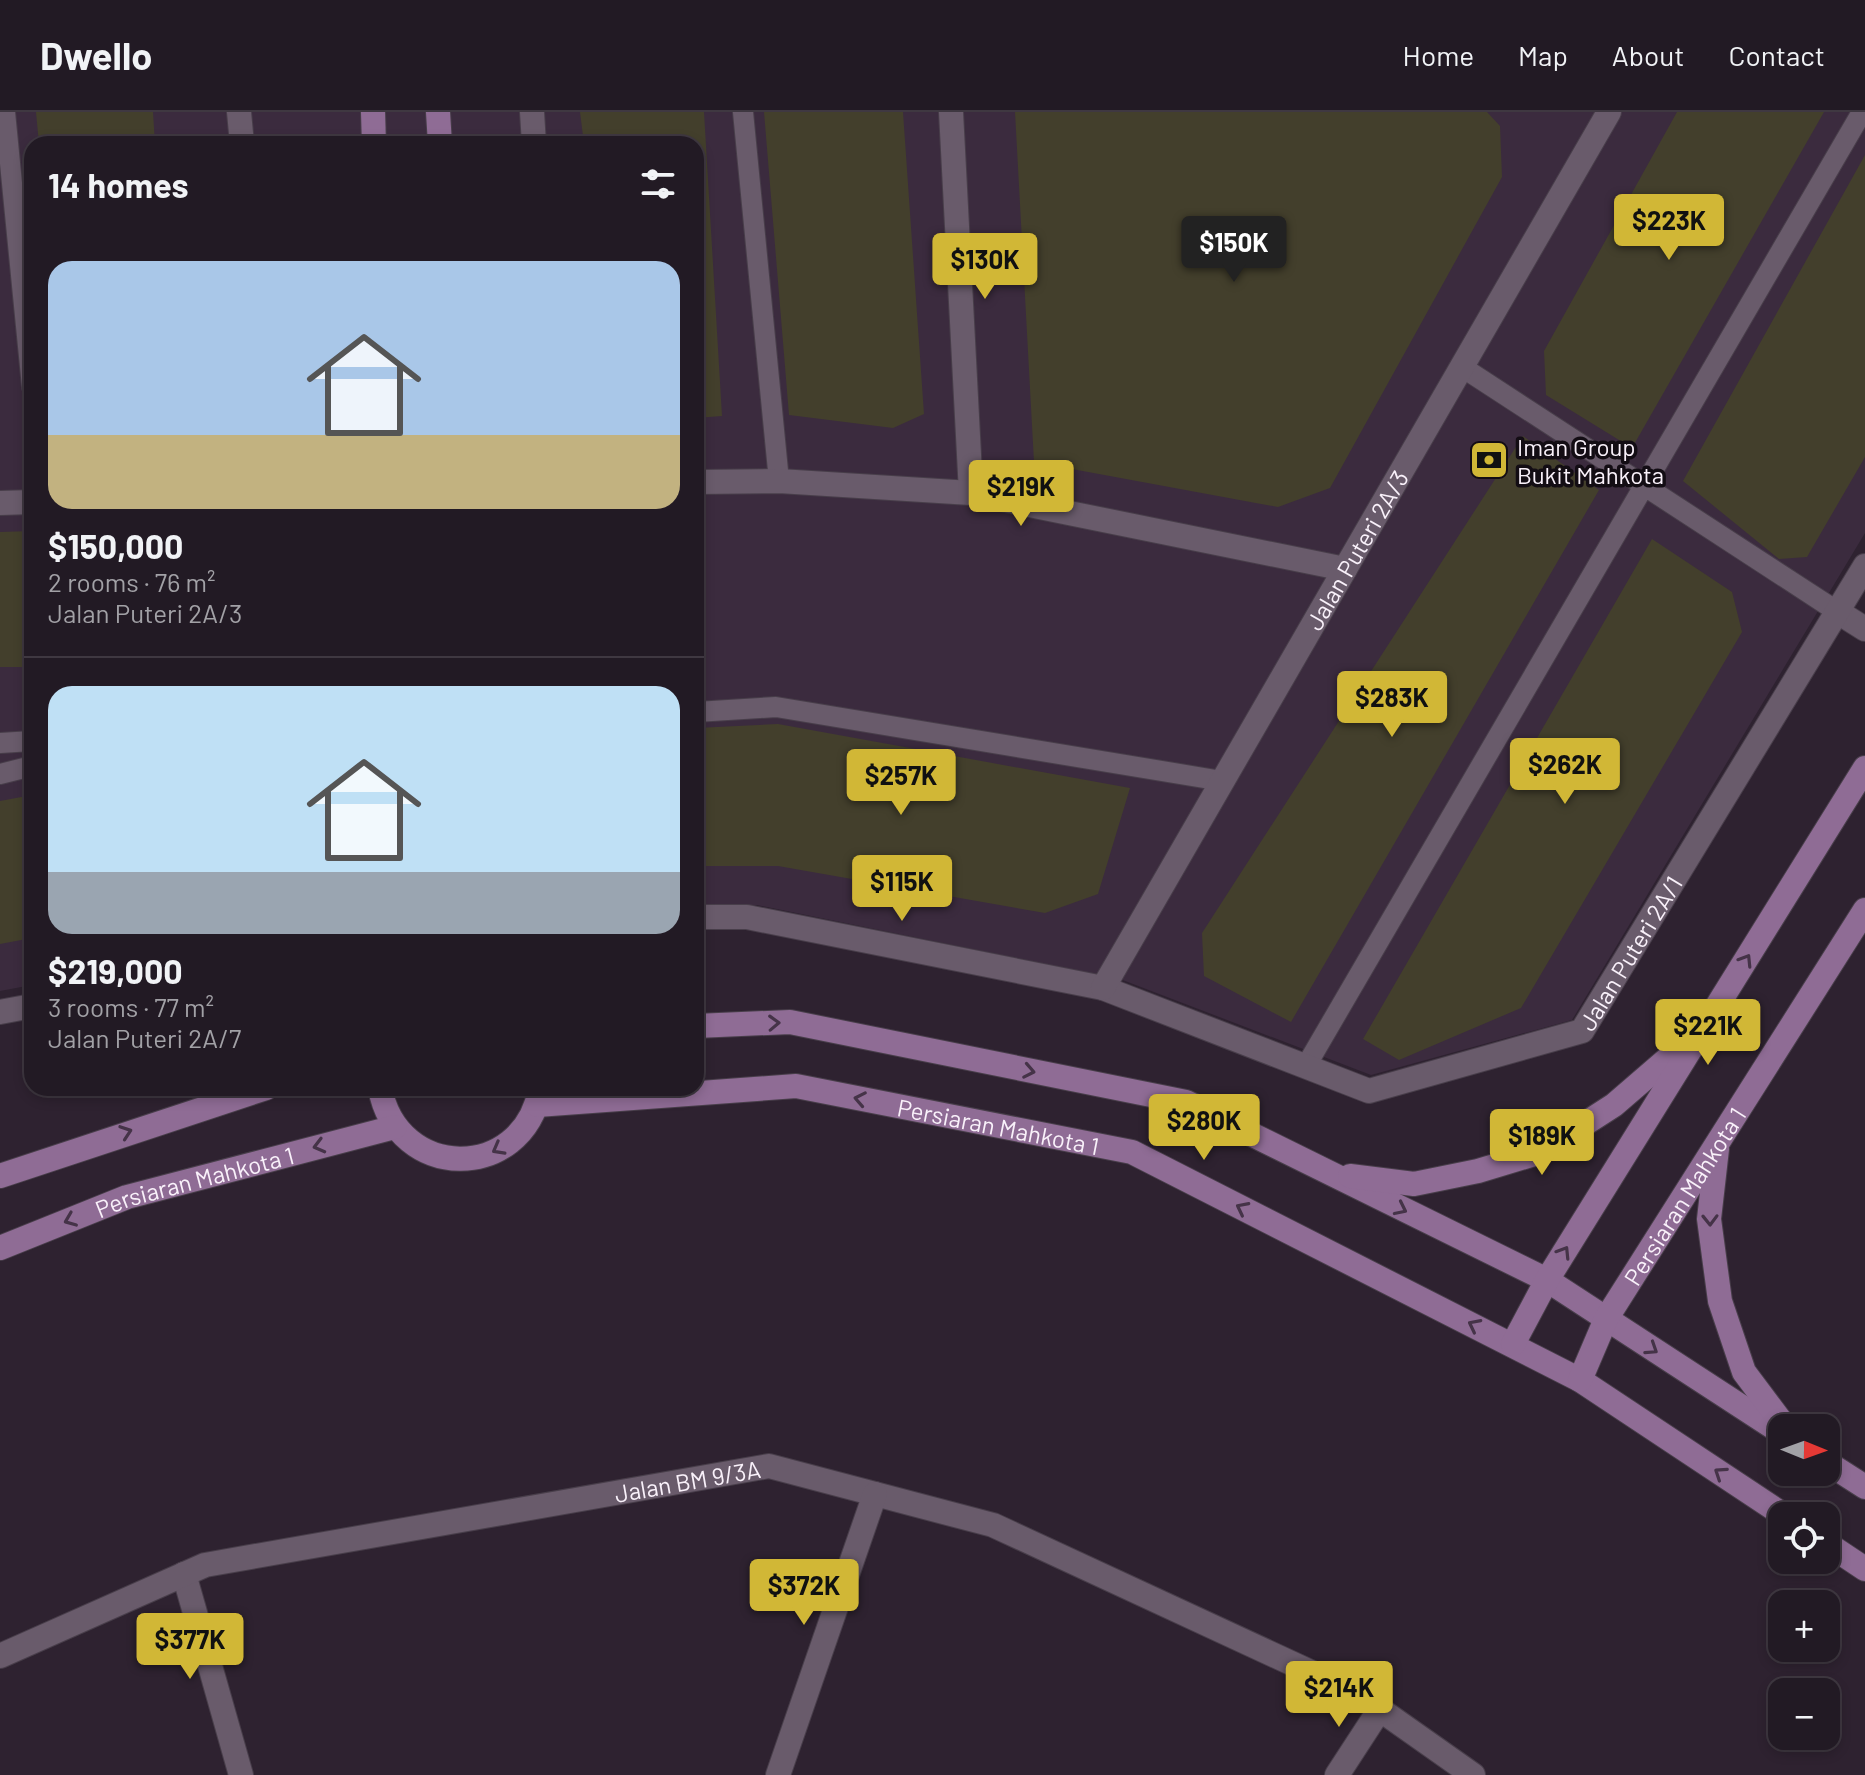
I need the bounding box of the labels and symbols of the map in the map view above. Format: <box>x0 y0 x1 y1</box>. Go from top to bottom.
pin: $223K <box>1613 194 1725 262</box>
pin: $150K <box>1178 216 1290 284</box>
pin: $130K <box>929 233 1041 301</box>
place label: Iman Group Bukit Mahkota <box>1517 432 1664 489</box>
bank icon: Iman Group Bukit Mahkota <box>1468 439 1510 481</box>
pin: $219K <box>965 460 1077 528</box>
street label: Jalan Puteri 2A/3 <box>1299 465 1414 635</box>
pin: $283K <box>1336 671 1448 739</box>
pin: $262K <box>1509 738 1621 806</box>
pin: $257K <box>845 749 957 817</box>
pin: $115K <box>846 855 958 923</box>
street label: Jalan Puteri 2A/1 <box>1572 870 1688 1035</box>
one-way arrow <box>1737 954 1752 969</box>
pin: $221K <box>1652 999 1764 1067</box>
one-way arrow <box>768 1015 781 1032</box>
one-way arrow <box>1022 1061 1036 1078</box>
one-way arrow <box>853 1091 867 1108</box>
street label: Persiaran Mahkota 1 <box>895 1092 1102 1160</box>
pin: $280K <box>1148 1094 1260 1162</box>
street label: Persiaran Mahkota 1 <box>1617 1102 1751 1290</box>
pin: $189K <box>1486 1109 1598 1177</box>
one-way arrow <box>119 1126 133 1142</box>
one-way arrow <box>313 1137 327 1154</box>
one-way arrow <box>492 1139 507 1155</box>
street label: Persiaran Mahkota 1 <box>91 1140 297 1223</box>
one-way arrow <box>1393 1199 1407 1215</box>
one-way arrow <box>1235 1202 1250 1217</box>
one-way arrow <box>64 1210 78 1227</box>
one-way arrow <box>1702 1214 1719 1227</box>
one-way arrow <box>1555 1246 1570 1261</box>
one-way arrow <box>1467 1319 1482 1334</box>
one-way arrow <box>1643 1339 1658 1354</box>
north arrow <box>1768 1414 1840 1486</box>
street label: Jalan BM 9/3A <box>612 1453 763 1507</box>
one-way arrow <box>1715 1468 1729 1483</box>
pin: $372K <box>748 1559 860 1627</box>
pin: $377K <box>134 1613 246 1681</box>
pin: $214K <box>1283 1661 1395 1729</box>

